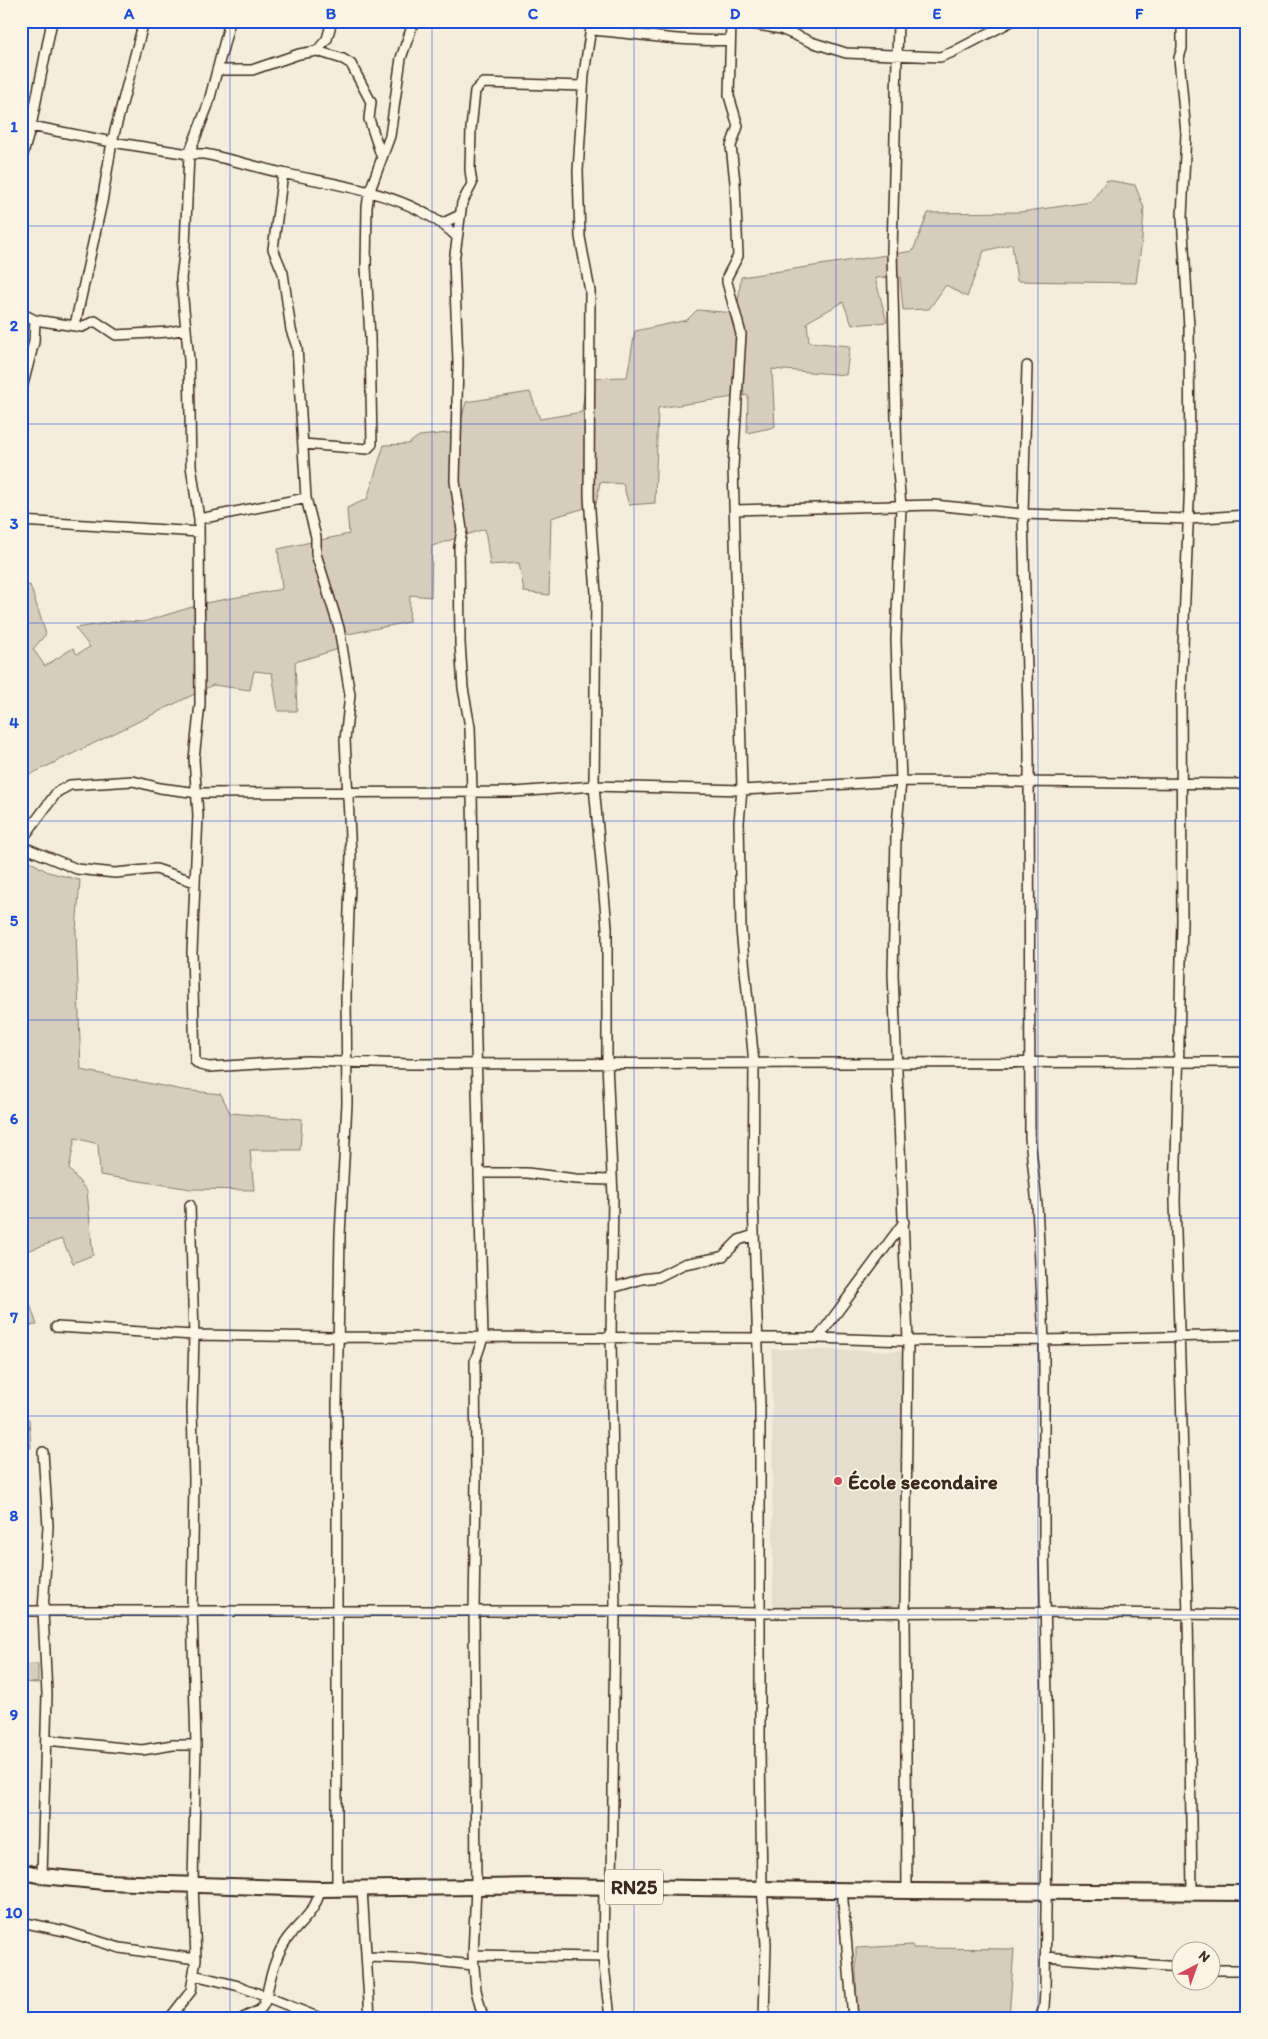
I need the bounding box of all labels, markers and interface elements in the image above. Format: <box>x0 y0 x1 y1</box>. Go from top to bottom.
text: A <box>123 4 135 23</box>
text: B <box>326 4 337 23</box>
text: C <box>528 4 539 23</box>
text: D <box>730 4 741 23</box>
text: E <box>933 4 942 23</box>
text: F <box>1135 4 1144 23</box>
text: 1 <box>10 117 18 136</box>
text: 2 <box>10 316 19 335</box>
text: 3 <box>10 514 19 533</box>
text: 4 <box>9 713 19 732</box>
text: 5 <box>10 911 19 930</box>
text: 6 <box>10 1109 19 1128</box>
text: 7 <box>9 1308 18 1327</box>
place label: École secondaire <box>848 1469 998 1494</box>
marker: École secondaire <box>832 1475 844 1487</box>
text: 8 <box>10 1506 19 1525</box>
text: 9 <box>10 1705 18 1724</box>
road number: RN25 <box>605 1870 663 1904</box>
text: 10 <box>5 1903 23 1922</box>
north arrow <box>1170 1942 1220 1992</box>
text: N <box>1195 1947 1213 1966</box>

